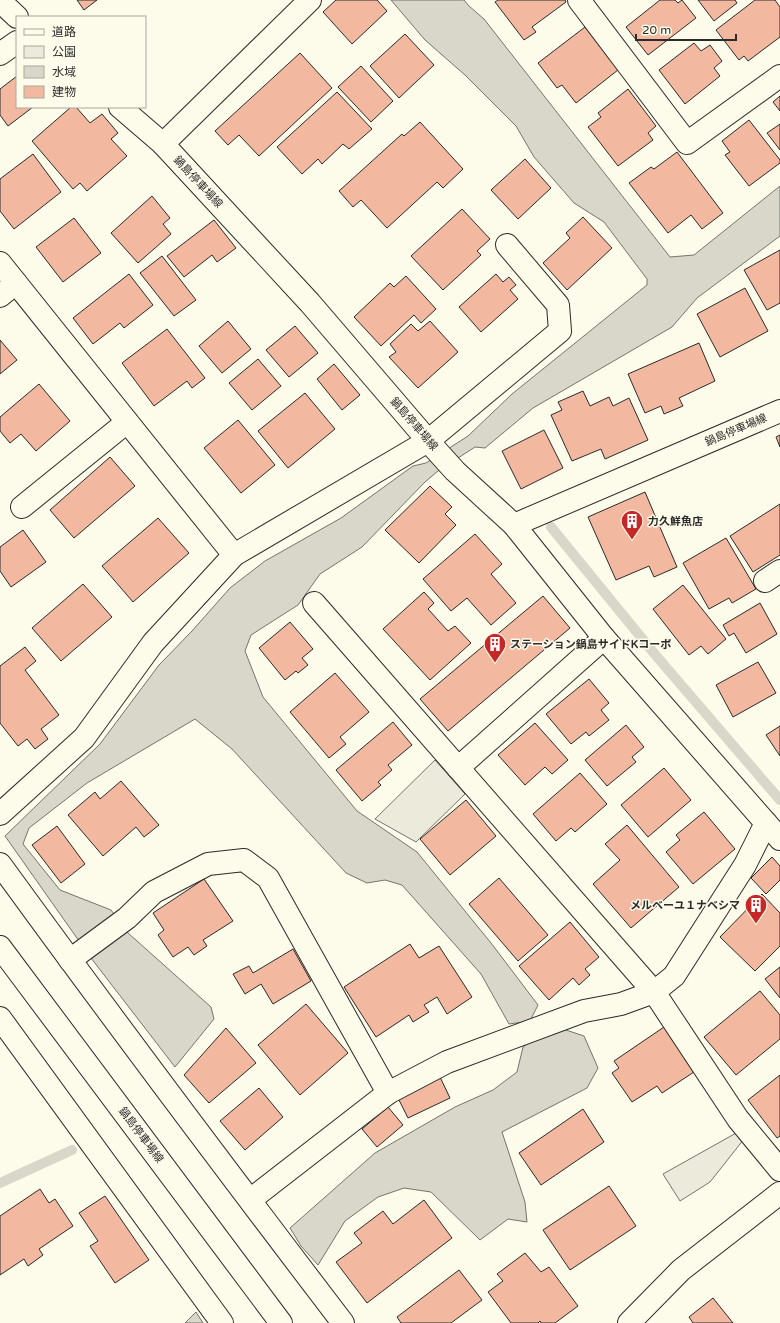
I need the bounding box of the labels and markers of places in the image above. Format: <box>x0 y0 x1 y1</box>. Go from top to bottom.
building icon: 力久鮮魚店 <box>619 508 645 541</box>
place label: 力久鮮魚店 <box>648 515 703 528</box>
building icon: ステーション鍋島サイドKコーポ <box>482 631 508 664</box>
place label: ステーション鍋島サイドKコーポ <box>510 638 671 651</box>
building icon: メルベーユ１ナベシマ <box>743 892 769 925</box>
place label: メルベーユ１ナベシマ <box>630 899 740 912</box>

